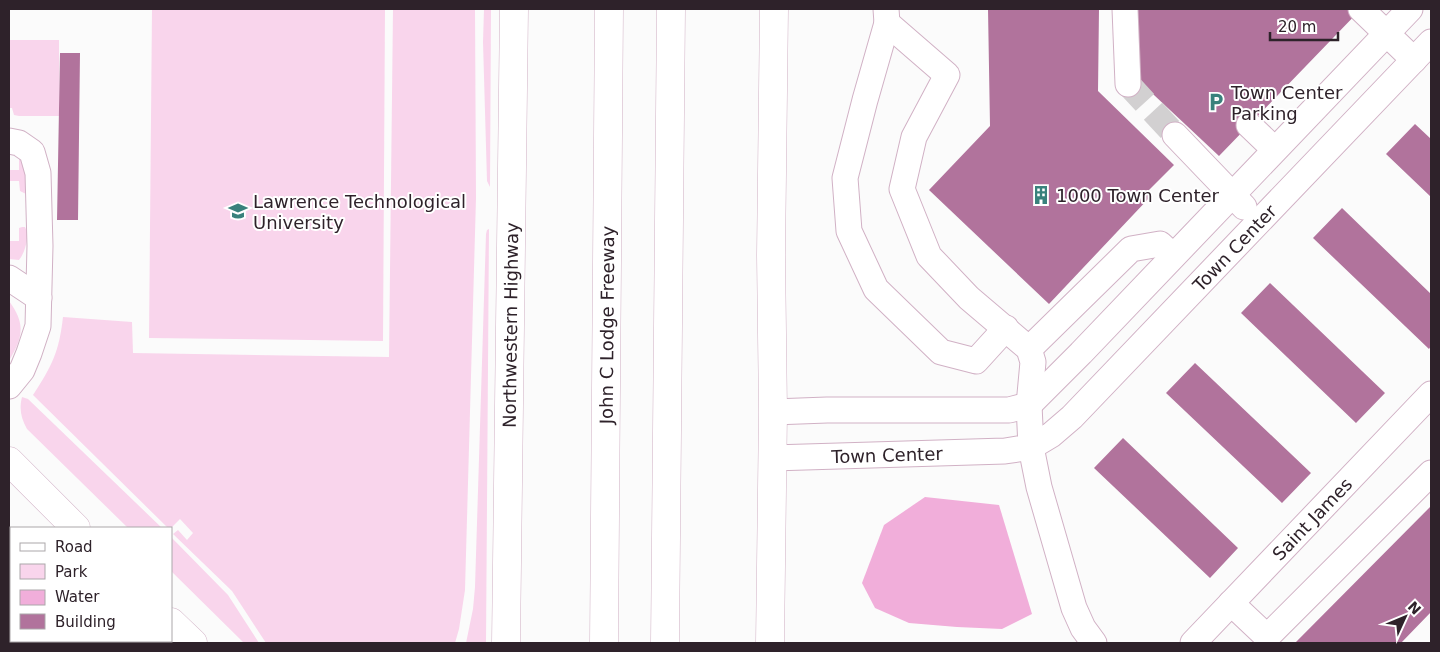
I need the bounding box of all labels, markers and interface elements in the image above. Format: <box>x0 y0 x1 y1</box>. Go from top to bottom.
scale bar <box>1270 10 1338 42</box>
text: 20 m <box>1278 18 1316 36</box>
place label: Town Center Parking <box>1230 82 1343 124</box>
parking icon: Town Center Parking <box>1205 91 1227 113</box>
building icon: 1000 Town Center <box>1030 184 1052 206</box>
place label: 1000 Town Center <box>1056 185 1220 206</box>
place label: Lawrence Technological University <box>253 191 466 233</box>
school or university icon: Lawrence Technological University <box>227 200 249 222</box>
street label: Town Center <box>1187 200 1281 296</box>
street label: Northwestern Highway <box>498 222 522 428</box>
street label: John C Lodge Freeway <box>595 225 618 425</box>
street label: Town Center <box>830 442 944 467</box>
street label: Saint James <box>1268 473 1356 564</box>
legend <box>10 527 172 642</box>
text: Road <box>55 538 93 556</box>
text: Park <box>55 563 88 581</box>
text: Water <box>55 588 100 606</box>
north arrow <box>1380 592 1430 642</box>
text: N <box>1405 598 1424 618</box>
text: Building <box>55 613 116 631</box>

